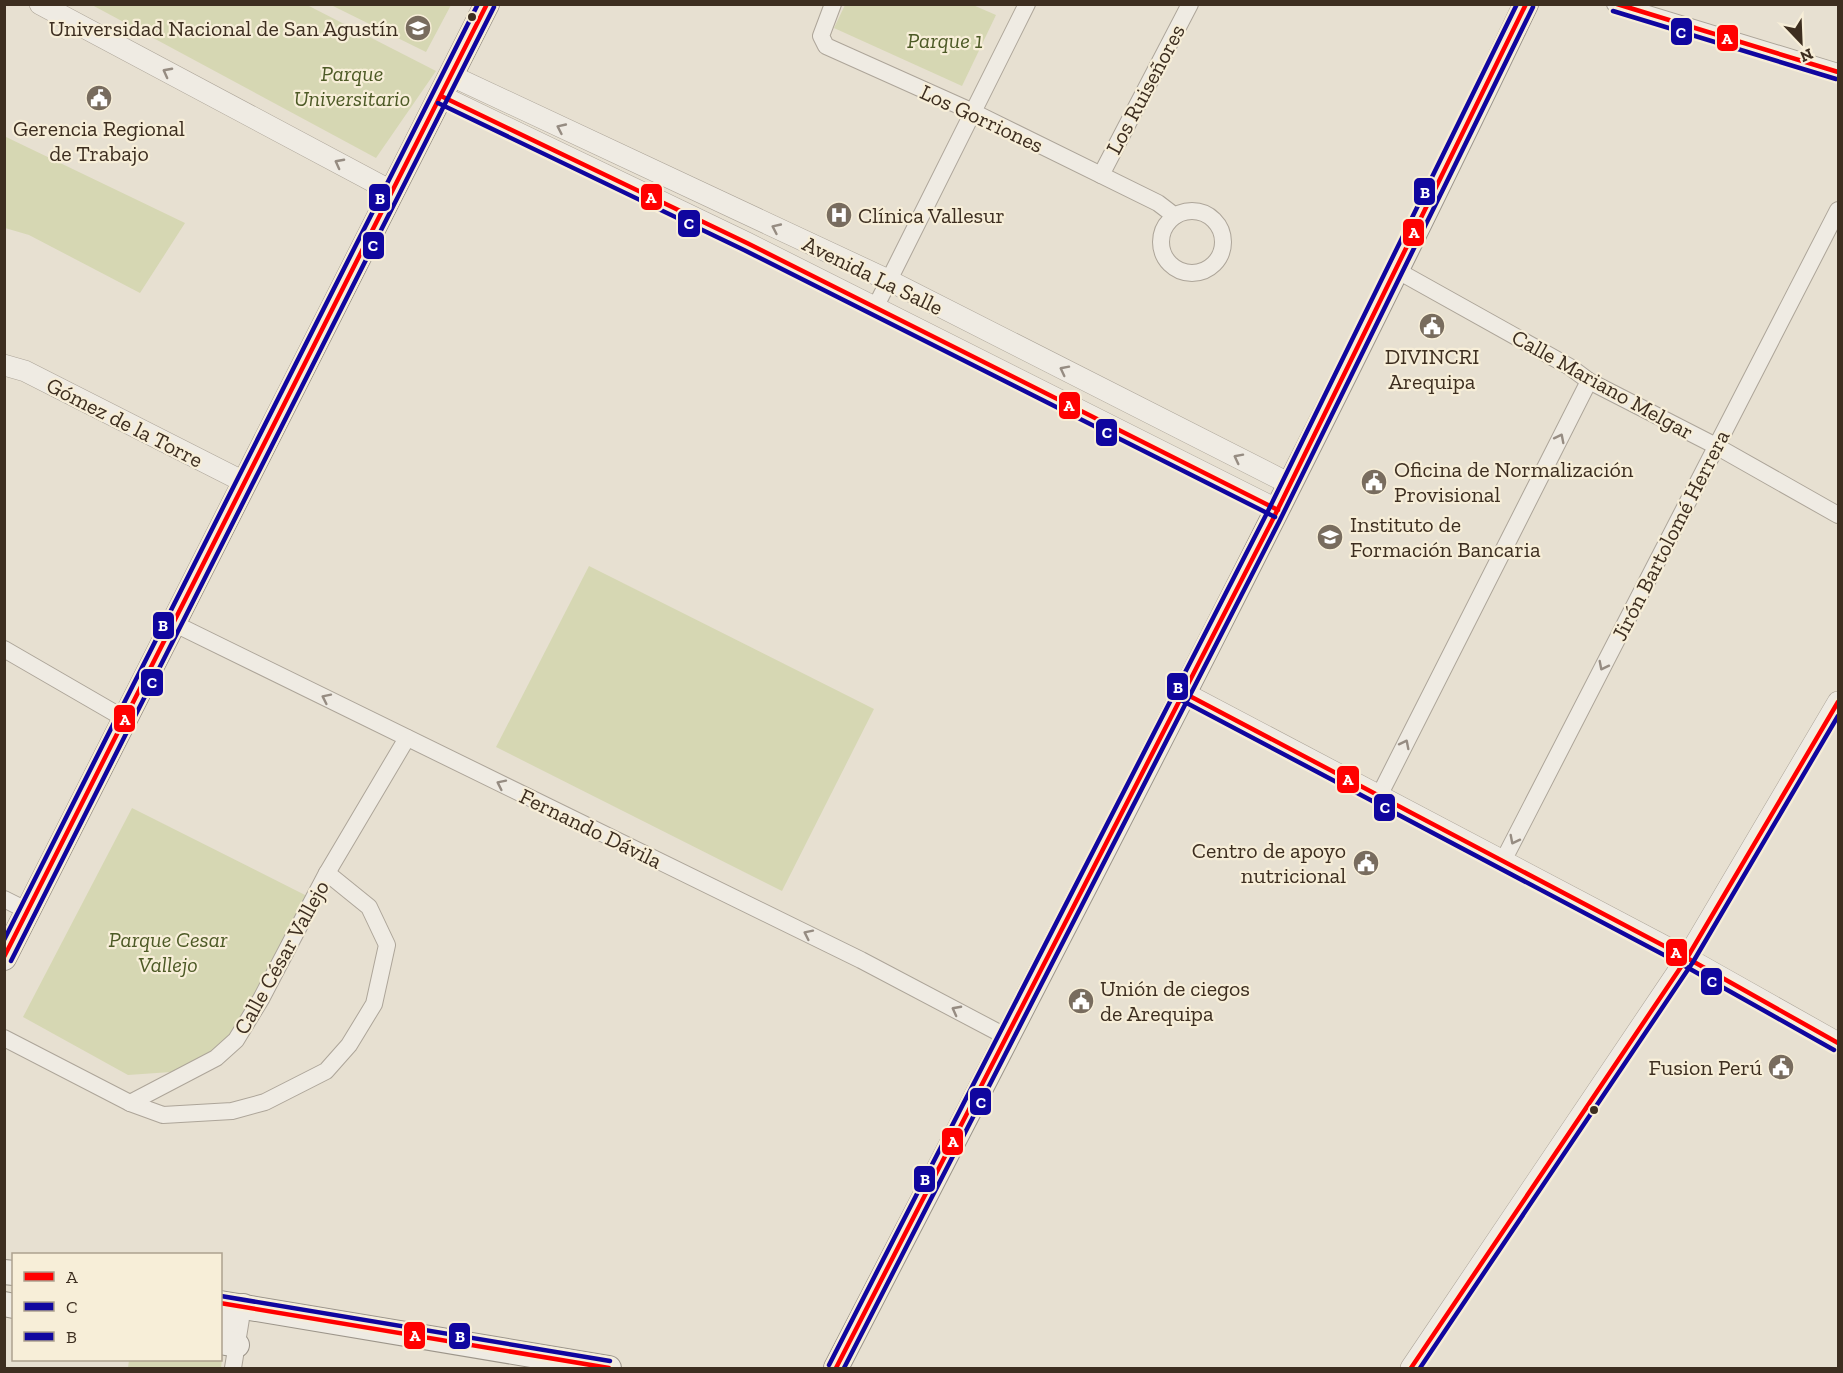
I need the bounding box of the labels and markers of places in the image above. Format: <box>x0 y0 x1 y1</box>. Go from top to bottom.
unlabelled marker <box>466 11 478 23</box>
school or university icon: Universidad Nacional de San Agustín <box>403 13 433 43</box>
place label: Universidad Nacional de San Agustín <box>49 15 398 42</box>
public building icon: Gerencia Regional de Trabajo <box>84 83 114 113</box>
place label: Gerencia Regional de Trabajo <box>13 115 185 167</box>
hospital icon: Clínica Vallesur <box>824 200 854 230</box>
place label: Clínica Vallesur <box>858 202 1005 229</box>
public building icon: DIVINCRI Arequipa <box>1417 311 1447 341</box>
place label: DIVINCRI Arequipa <box>1385 343 1479 395</box>
place label: Oficina de Normalización Provisional <box>1394 456 1634 508</box>
public building icon: Oficina de Normalización Provisional <box>1359 467 1389 497</box>
place label: Instituto de Formación Bancaria <box>1350 511 1541 563</box>
school or university icon: Instituto de Formación Bancaria <box>1315 522 1345 552</box>
place label: Centro de apoyo nutricional <box>1192 837 1346 889</box>
public building icon: Centro de apoyo nutricional <box>1351 848 1381 878</box>
place label: Unión de ciegos de Arequipa <box>1100 975 1250 1027</box>
public building icon: Unión de ciegos de Arequipa <box>1066 986 1096 1016</box>
public building icon: Fusion Perú <box>1766 1052 1796 1082</box>
place label: Fusion Perú <box>1649 1054 1763 1081</box>
unlabelled marker <box>1588 1104 1600 1116</box>

